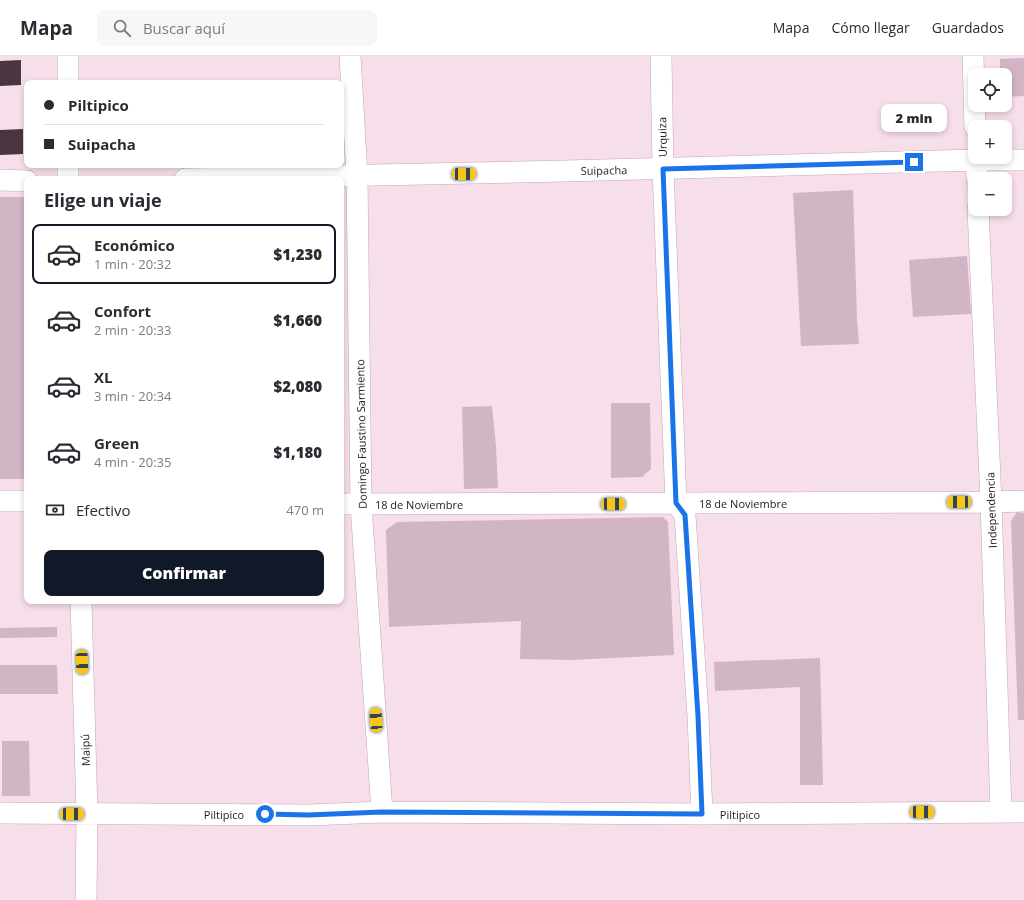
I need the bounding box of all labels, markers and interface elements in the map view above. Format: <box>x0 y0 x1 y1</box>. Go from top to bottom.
search box <box>97 10 377 46</box>
text: Mapa <box>20 15 73 41</box>
icon: search <box>111 17 133 39</box>
text: Buscar aquí <box>143 18 225 38</box>
text: Mapa <box>773 18 809 37</box>
text: Cómo llegar <box>831 18 910 37</box>
text: Guardados <box>932 18 1004 37</box>
map controls <box>968 68 1012 216</box>
button: locate <box>968 68 1012 112</box>
text: Piltipico <box>68 95 129 115</box>
callout: 2 min <box>881 104 947 132</box>
text: 2 min <box>896 109 932 127</box>
street label: Urquiza <box>654 117 670 157</box>
button: + <box>968 120 1012 164</box>
text: Suipacha <box>68 134 136 154</box>
route end <box>905 153 923 171</box>
street label: Suipacha <box>581 162 627 178</box>
car <box>452 168 476 180</box>
button: − <box>968 172 1012 216</box>
text: Elige un viaje <box>44 188 162 212</box>
text: Económico <box>94 235 175 255</box>
icon: car <box>46 236 82 272</box>
text: $1,230 <box>274 244 322 264</box>
text: 1 min · 20:32 <box>94 255 171 273</box>
text: Confort <box>94 301 151 321</box>
icon: car <box>46 302 82 338</box>
text: $1,660 <box>274 310 322 330</box>
text: 2 min · 20:33 <box>94 321 171 339</box>
street label: Domingo Faustino Sarmiento <box>352 359 370 509</box>
text: XL <box>94 367 112 387</box>
icon: car <box>46 368 82 404</box>
text: $2,080 <box>274 376 322 396</box>
text: 3 min · 20:34 <box>94 387 171 405</box>
text: Green <box>94 433 139 453</box>
icon: car <box>46 434 82 470</box>
text: $1,180 <box>274 442 322 462</box>
text: 4 min · 20:35 <box>94 453 171 471</box>
street label: Independencia <box>982 472 1000 548</box>
street label: 18 de Noviembre <box>699 496 787 511</box>
car <box>947 496 971 508</box>
street label: 18 de Noviembre <box>375 497 463 512</box>
car <box>601 498 625 510</box>
icon: cash <box>44 499 66 521</box>
text: Efectivo <box>76 500 131 520</box>
text: 470 m <box>286 501 324 519</box>
button: Confirmar <box>44 550 324 596</box>
car <box>76 650 88 674</box>
car <box>369 708 383 732</box>
street label: Maipú <box>77 734 93 766</box>
route start <box>256 805 274 823</box>
car <box>910 806 934 818</box>
street label: Piltipico <box>204 807 245 822</box>
street label: Piltipico <box>720 807 761 822</box>
car <box>60 808 84 820</box>

